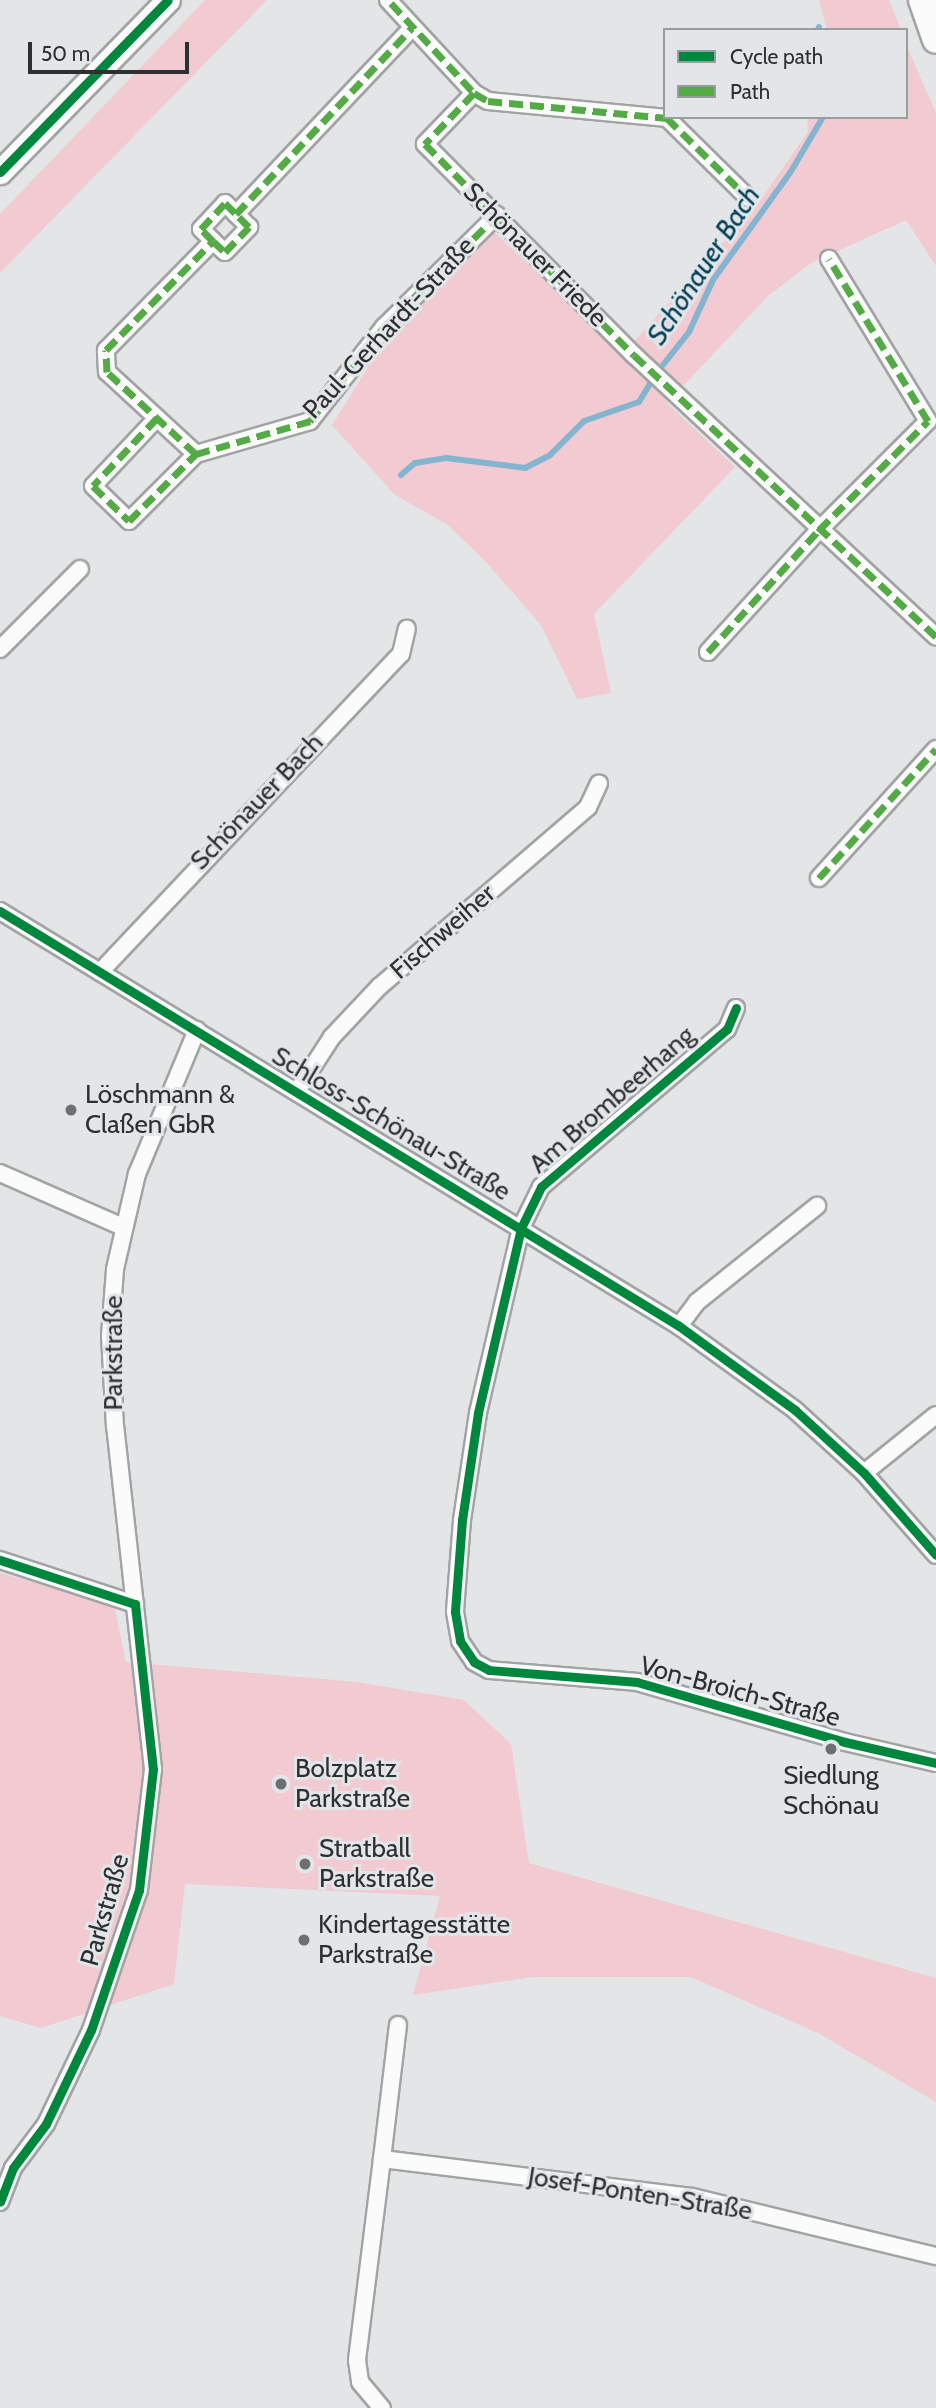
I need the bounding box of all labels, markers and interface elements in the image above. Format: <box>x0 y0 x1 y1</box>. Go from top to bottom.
scale bar <box>32 28 192 72</box>
legend <box>663 28 908 119</box>
text: 50 m <box>41 41 90 66</box>
text: Cycle path <box>730 44 823 69</box>
text: Path <box>730 79 770 104</box>
street label: Schönauer Friede <box>457 177 613 333</box>
water label: Schönauer Bach <box>639 179 767 351</box>
street label: Paul-Gerhardt-Straße <box>297 231 481 425</box>
street label: Schönauer Bach <box>184 727 330 877</box>
street label: Fischweiher <box>384 878 502 986</box>
street label: Am Brombeerhang <box>523 1020 701 1180</box>
street label: Schloss-Schönau-Straße <box>266 1040 516 1208</box>
place label: Löschmann & Claßen GbR <box>85 1079 235 1140</box>
marker: Löschmann & Claßen GbR <box>63 1102 79 1118</box>
street label: Parkstraße <box>98 1295 130 1411</box>
street label: Von-Broich-Straße <box>636 1650 844 1734</box>
marker: Siedlung Schönau <box>823 1741 839 1757</box>
place label: Bolzplatz Parkstraße <box>295 1753 410 1814</box>
place label: Siedlung Schönau <box>783 1760 879 1822</box>
marker: Bolzplatz Parkstraße <box>273 1776 289 1792</box>
place label: Stratball Parkstraße <box>319 1833 434 1895</box>
street label: Parkstraße <box>74 1850 136 1970</box>
marker: Stratball Parkstraße <box>297 1856 313 1872</box>
place label: Kindertagesstätte Parkstraße <box>318 1909 510 1970</box>
marker: Kindertagesstätte Parkstraße <box>296 1932 312 1948</box>
street label: Josef-Ponten-Straße <box>526 2161 754 2227</box>

